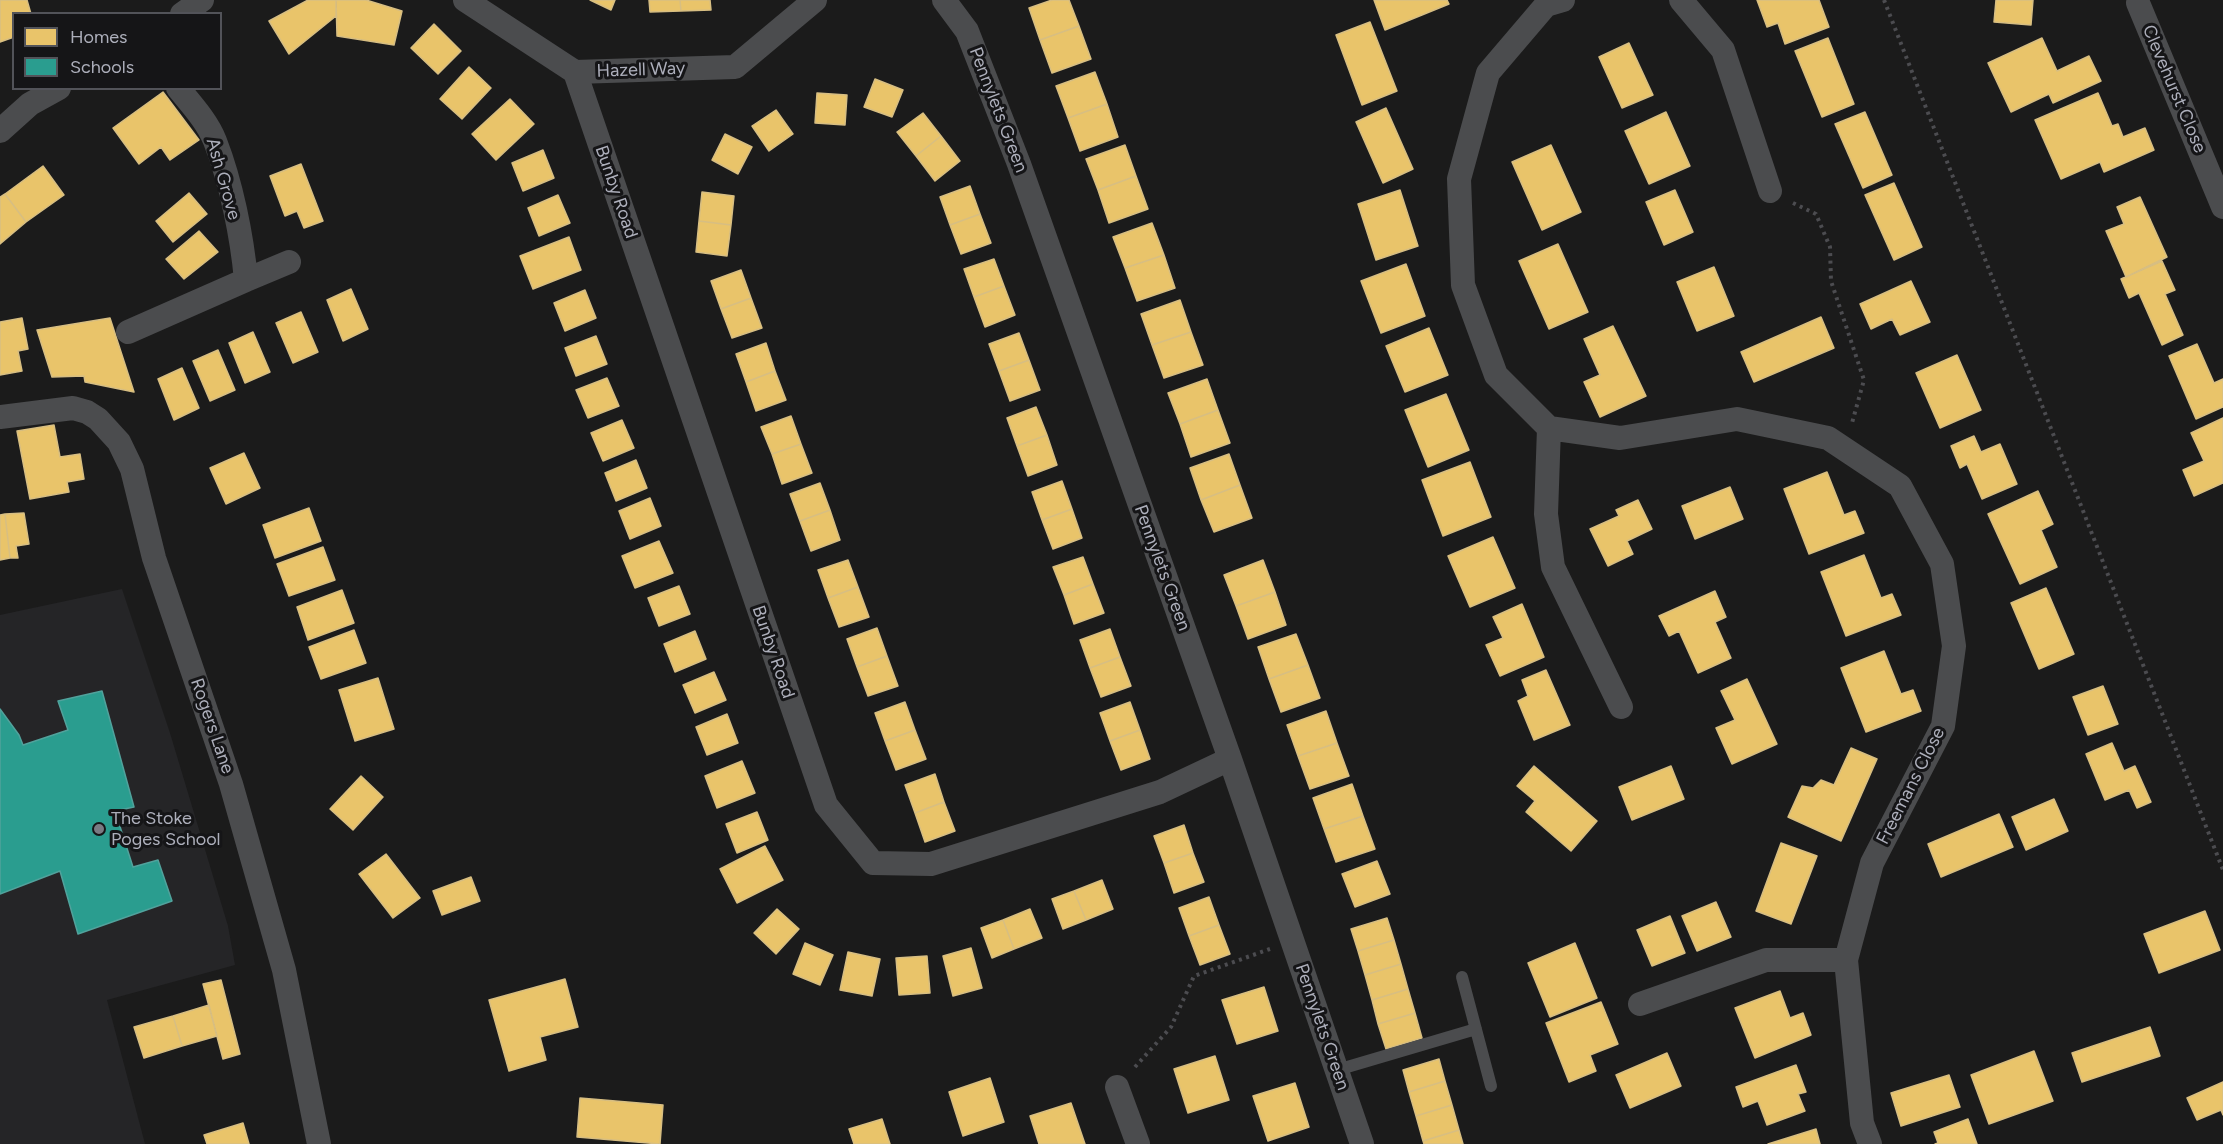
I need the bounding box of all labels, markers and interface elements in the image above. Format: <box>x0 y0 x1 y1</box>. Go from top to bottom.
legend <box>12 12 222 90</box>
street label: Clevehurst Close <box>2137 22 2211 156</box>
text: Homes <box>70 26 128 48</box>
street label: Pennylets Green <box>964 44 1032 176</box>
text: Schools <box>70 56 134 78</box>
street label: Hazell Way <box>596 58 686 82</box>
street label: Ash Grove <box>201 136 245 222</box>
street label: Bunby Road <box>590 143 642 241</box>
street label: Pennylets Green <box>1129 502 1195 634</box>
street label: Bunby Road <box>747 603 799 701</box>
street label: Rogers Lane <box>186 675 238 777</box>
street label: Freemans Close <box>1872 724 1950 848</box>
place label: The Stoke Poges School <box>111 808 221 850</box>
marker: The Stoke Poges School <box>92 822 106 836</box>
street label: Pennylets Green <box>1290 961 1354 1093</box>

